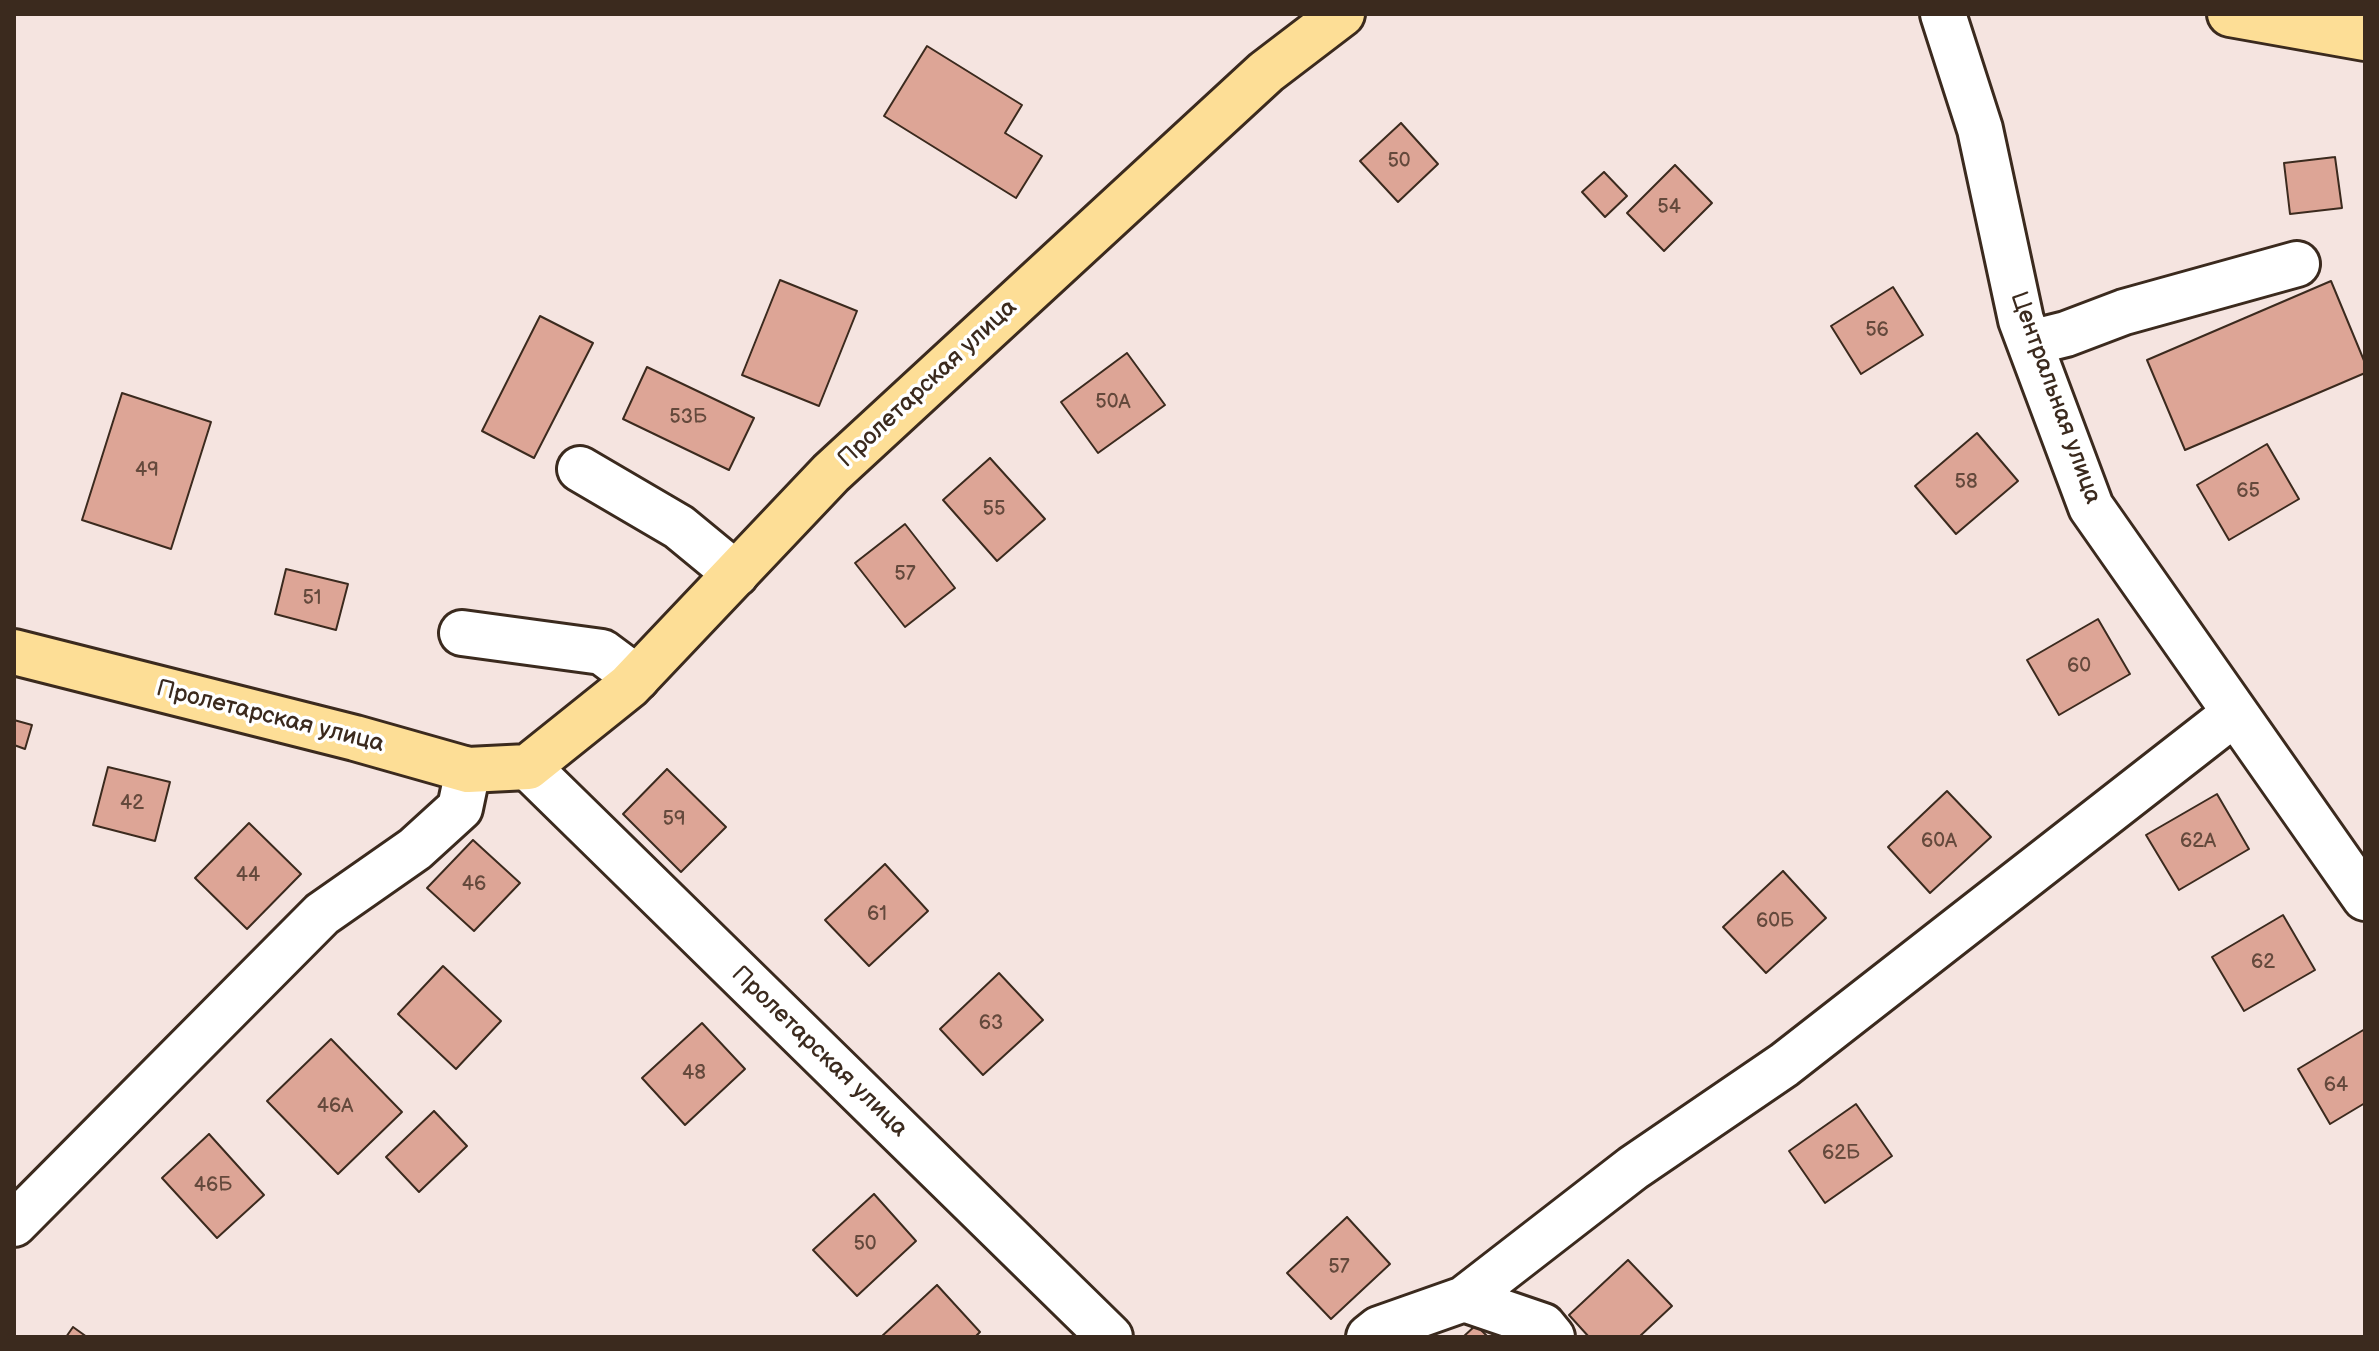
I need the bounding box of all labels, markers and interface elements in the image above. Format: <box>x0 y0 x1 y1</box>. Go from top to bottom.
house number: 50 <box>1387 150 1411 174</box>
house number: 54 <box>1657 196 1681 220</box>
street label: Центральная улица <box>2003 288 2107 508</box>
street label: Пролетарская улица <box>833 294 1023 474</box>
house number: 56 <box>1865 319 1889 343</box>
house number: 50А <box>1095 391 1131 415</box>
house number: 53Б <box>669 406 707 430</box>
house number: 49 <box>135 459 159 483</box>
house number: 58 <box>1954 471 1978 495</box>
house number: 65 <box>2236 480 2260 504</box>
house number: 55 <box>983 498 1005 522</box>
house number: 57 <box>894 563 916 587</box>
house number: 51 <box>302 587 322 611</box>
house number: 60 <box>2067 655 2091 679</box>
street label: Пролетарская улица <box>153 675 387 759</box>
house number: 42 <box>120 792 144 816</box>
house number: 59 <box>662 808 686 832</box>
house number: 60А <box>1921 830 1957 854</box>
house number: 62А <box>2180 830 2216 854</box>
house number: 44 <box>236 864 260 888</box>
house number: 46 <box>462 873 486 897</box>
house number: 61 <box>867 903 887 927</box>
house number: 60Б <box>1756 910 1794 934</box>
house number: 62 <box>2251 951 2275 975</box>
street label: Пролетарская улица <box>725 960 913 1144</box>
house number: 63 <box>979 1012 1003 1036</box>
house number: 48 <box>682 1062 706 1086</box>
house number: 64 <box>2324 1074 2348 1098</box>
house number: 46А <box>317 1095 353 1119</box>
house number: 62Б <box>1822 1142 1860 1166</box>
house number: 46Б <box>194 1174 232 1198</box>
house number: 50 <box>853 1233 877 1257</box>
house number: 57 <box>1328 1256 1350 1280</box>

